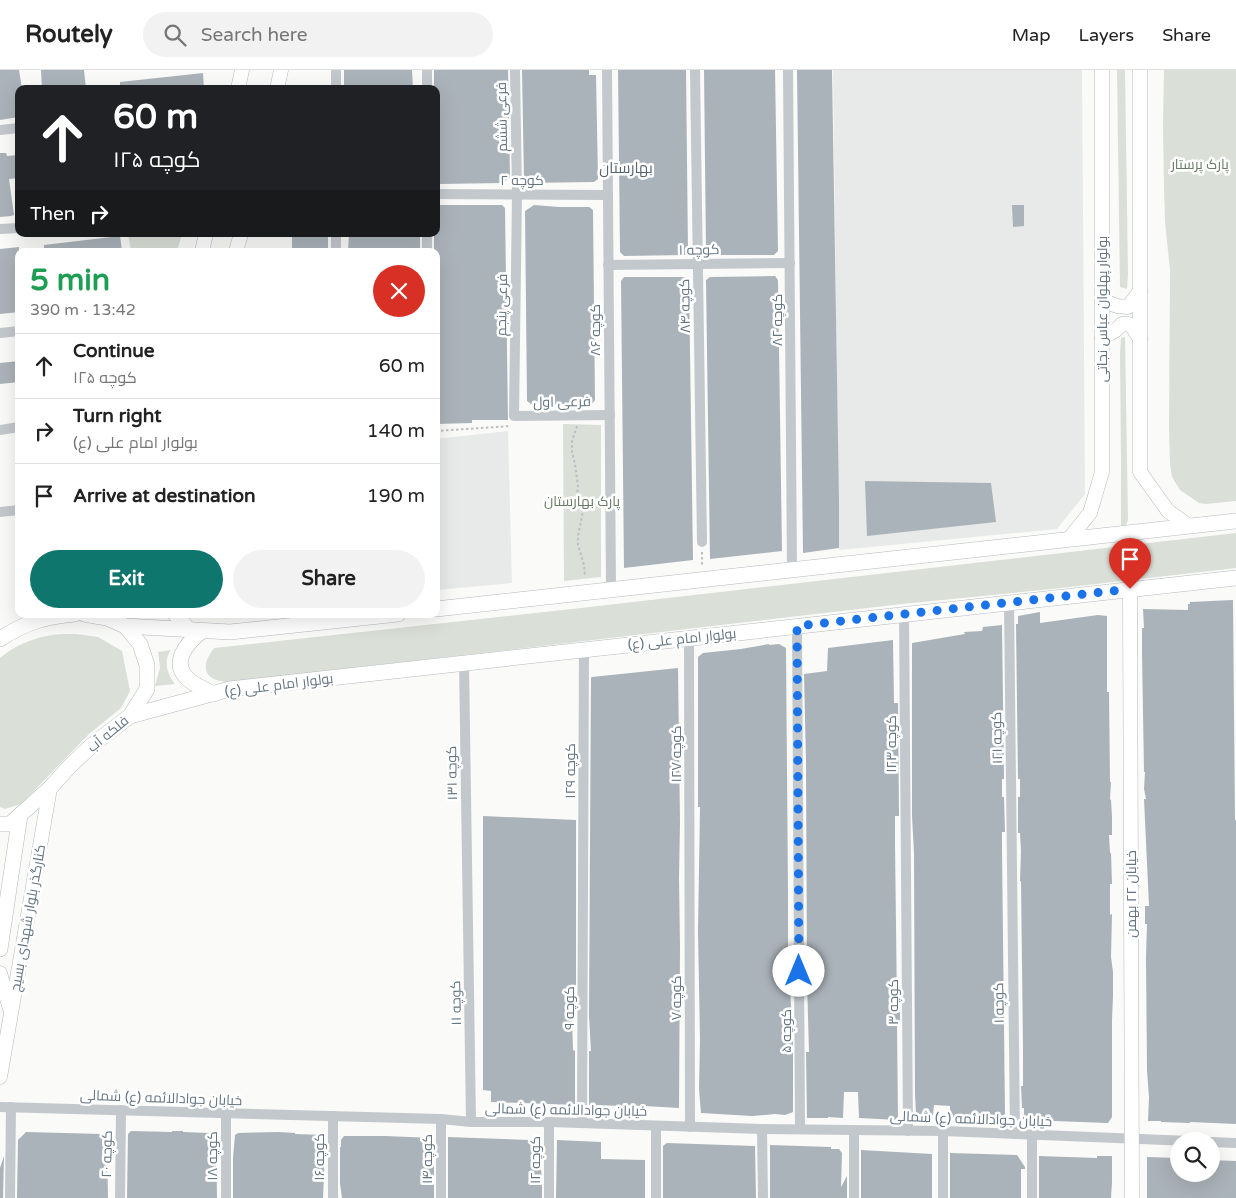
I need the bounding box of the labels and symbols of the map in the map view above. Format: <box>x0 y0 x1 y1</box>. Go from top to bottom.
street label: فرعی ششم <box>493 82 512 152</box>
park label: پارک پرستار <box>1170 156 1229 174</box>
district label: بهارستان <box>599 159 653 178</box>
street label: کوچه ۲ <box>500 172 544 190</box>
street label: بولوار پهلوان عباس نجاتی <box>1094 236 1112 382</box>
street label: کوچه ۱ <box>679 241 720 260</box>
street label: فرعی پنجم <box>493 274 512 336</box>
street label: کوچه ۸۴ <box>676 279 695 333</box>
street label: کوچه ۸۲ <box>769 294 787 346</box>
street label: کوچه ۸۶ <box>587 304 605 356</box>
street label: فرعی اول <box>533 393 591 411</box>
park label: پارک بهارستان <box>544 493 620 511</box>
pin <box>1109 538 1151 589</box>
street label: بولوار امام علی (ع) <box>627 625 737 654</box>
street label: بولوار امام علی (ع) <box>224 670 334 701</box>
street label: فلکه آب <box>84 712 132 756</box>
street label: کوچه ۱۲۱ <box>988 712 1007 764</box>
street label: کوچه ۱۲۳ <box>883 715 901 773</box>
street label: کوچه ۱۲۷ <box>668 726 686 782</box>
street label: کوچه ۱۲۹ <box>562 743 580 799</box>
street label: کوچه ۱۳۱ <box>443 746 462 800</box>
street label: کنارگذر بلوار شهدای بسیج <box>7 843 49 993</box>
street label: خیابان ۲۲ بهمن <box>1123 850 1140 938</box>
position arrow <box>772 944 824 996</box>
street label: کوچه ۷ <box>668 975 686 1021</box>
street label: کوچه ۳ <box>885 979 903 1025</box>
street label: کوچه ۱۱ <box>447 980 466 1026</box>
street label: کوچه ۱ <box>990 982 1009 1023</box>
street label: کوچه ۹ <box>561 986 579 1030</box>
street label: کوچه ۵ <box>778 1009 796 1053</box>
street label: خیابان جوادالائمه (ع) شمالی <box>80 1087 242 1109</box>
street label: خیابان جوادالائمه (ع) شمالی <box>485 1100 647 1120</box>
street label: خیابان جوادالائمه (ع) شمالی <box>890 1108 1052 1130</box>
street label: کوچه ۲۰ <box>98 1130 117 1178</box>
street label: کوچه ۱۸ <box>204 1131 222 1181</box>
street label: کوچه ۱۶ <box>311 1133 329 1181</box>
street label: کوچه ۱۴ <box>419 1134 437 1184</box>
street label: کوچه ۱۲ <box>527 1136 545 1184</box>

